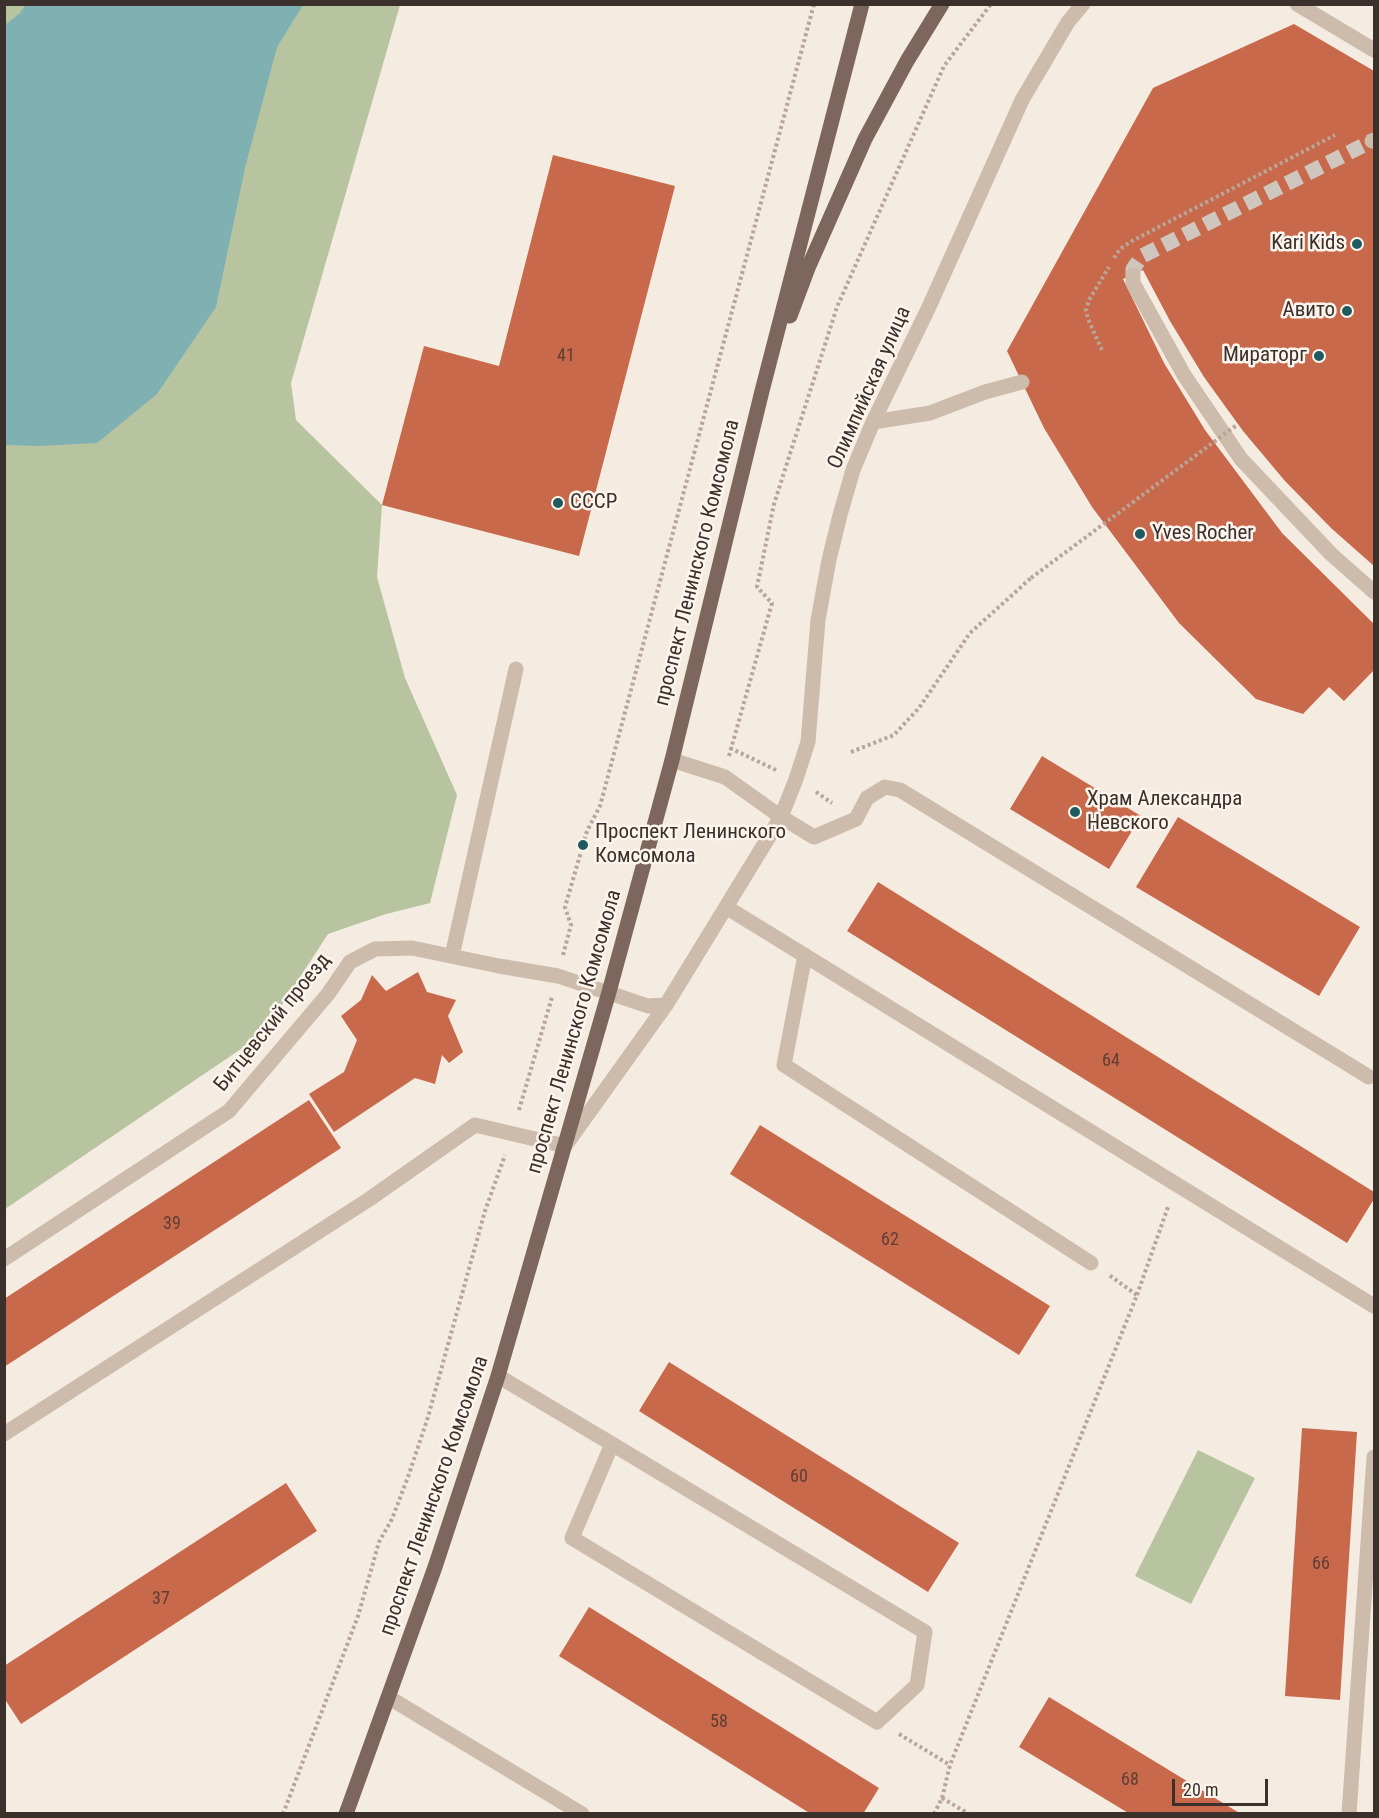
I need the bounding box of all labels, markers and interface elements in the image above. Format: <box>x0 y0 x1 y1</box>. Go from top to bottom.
place label: Kari Kids <box>1271 231 1345 257</box>
marker: Kari Kids <box>1350 237 1364 251</box>
place label: Авито <box>1283 298 1335 324</box>
street label: Олимпийская улица <box>823 303 917 473</box>
marker: Авито <box>1340 304 1354 318</box>
place label: Мираторг <box>1223 343 1307 369</box>
house number: 41 <box>557 345 575 367</box>
marker: Мираторг <box>1312 349 1326 363</box>
street label: проспект Ленинского Комсомола <box>650 417 746 709</box>
place label: СССР <box>570 490 617 516</box>
marker: СССР <box>551 496 565 510</box>
place label: Yves Rocher <box>1152 521 1254 547</box>
marker: Yves Rocher <box>1133 527 1147 541</box>
place label: Храм Александра Невского <box>1087 787 1242 837</box>
marker: Храм Александра Невского <box>1068 805 1082 819</box>
place label: Проспект Ленинского Комсомола <box>595 820 786 870</box>
marker: Проспект Ленинского Комсомола <box>576 838 590 852</box>
street label: проспект Ленинского Комсомола <box>522 887 628 1177</box>
street label: Битцевский проезд <box>210 949 336 1097</box>
house number: 64 <box>1102 1050 1120 1072</box>
house number: 39 <box>163 1213 181 1235</box>
house number: 62 <box>881 1229 899 1251</box>
street label: проспект Ленинского Комсомола <box>375 1353 495 1639</box>
house number: 60 <box>790 1466 808 1488</box>
house number: 66 <box>1312 1553 1330 1575</box>
house number: 37 <box>152 1588 170 1610</box>
house number: 58 <box>710 1711 728 1733</box>
scale bar <box>1175 1767 1271 1805</box>
house number: 68 <box>1121 1769 1139 1791</box>
text: 20 m <box>1183 1779 1218 1800</box>

